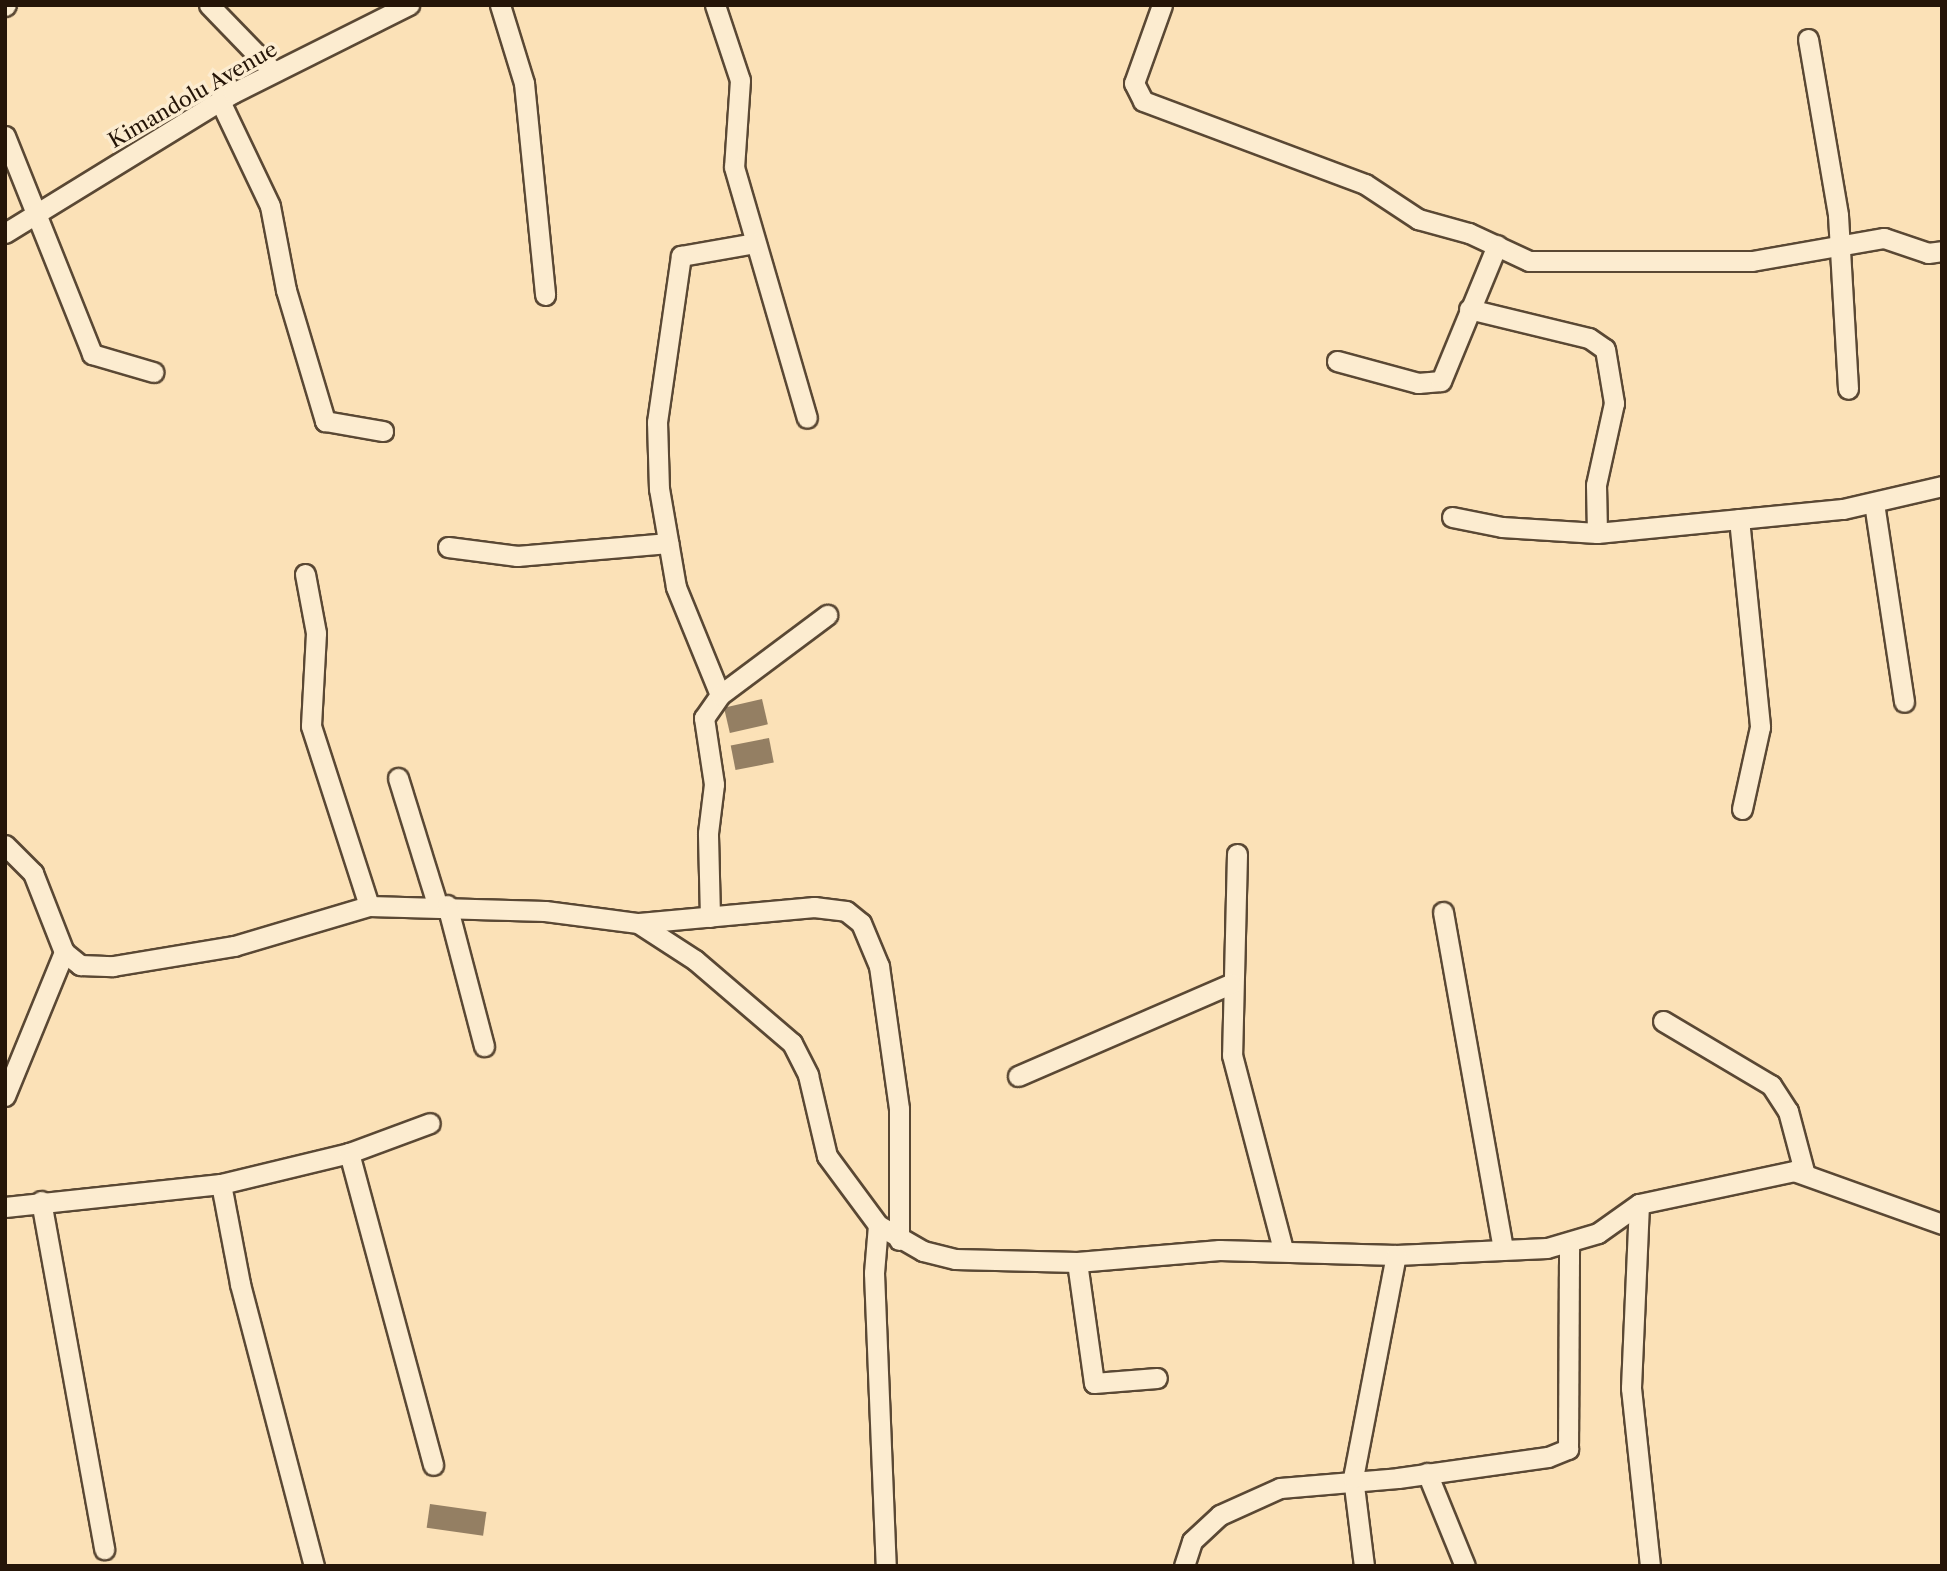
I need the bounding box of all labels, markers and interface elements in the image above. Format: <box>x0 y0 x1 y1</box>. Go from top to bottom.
street label: Kimandolu Avenue <box>104 36 282 154</box>

